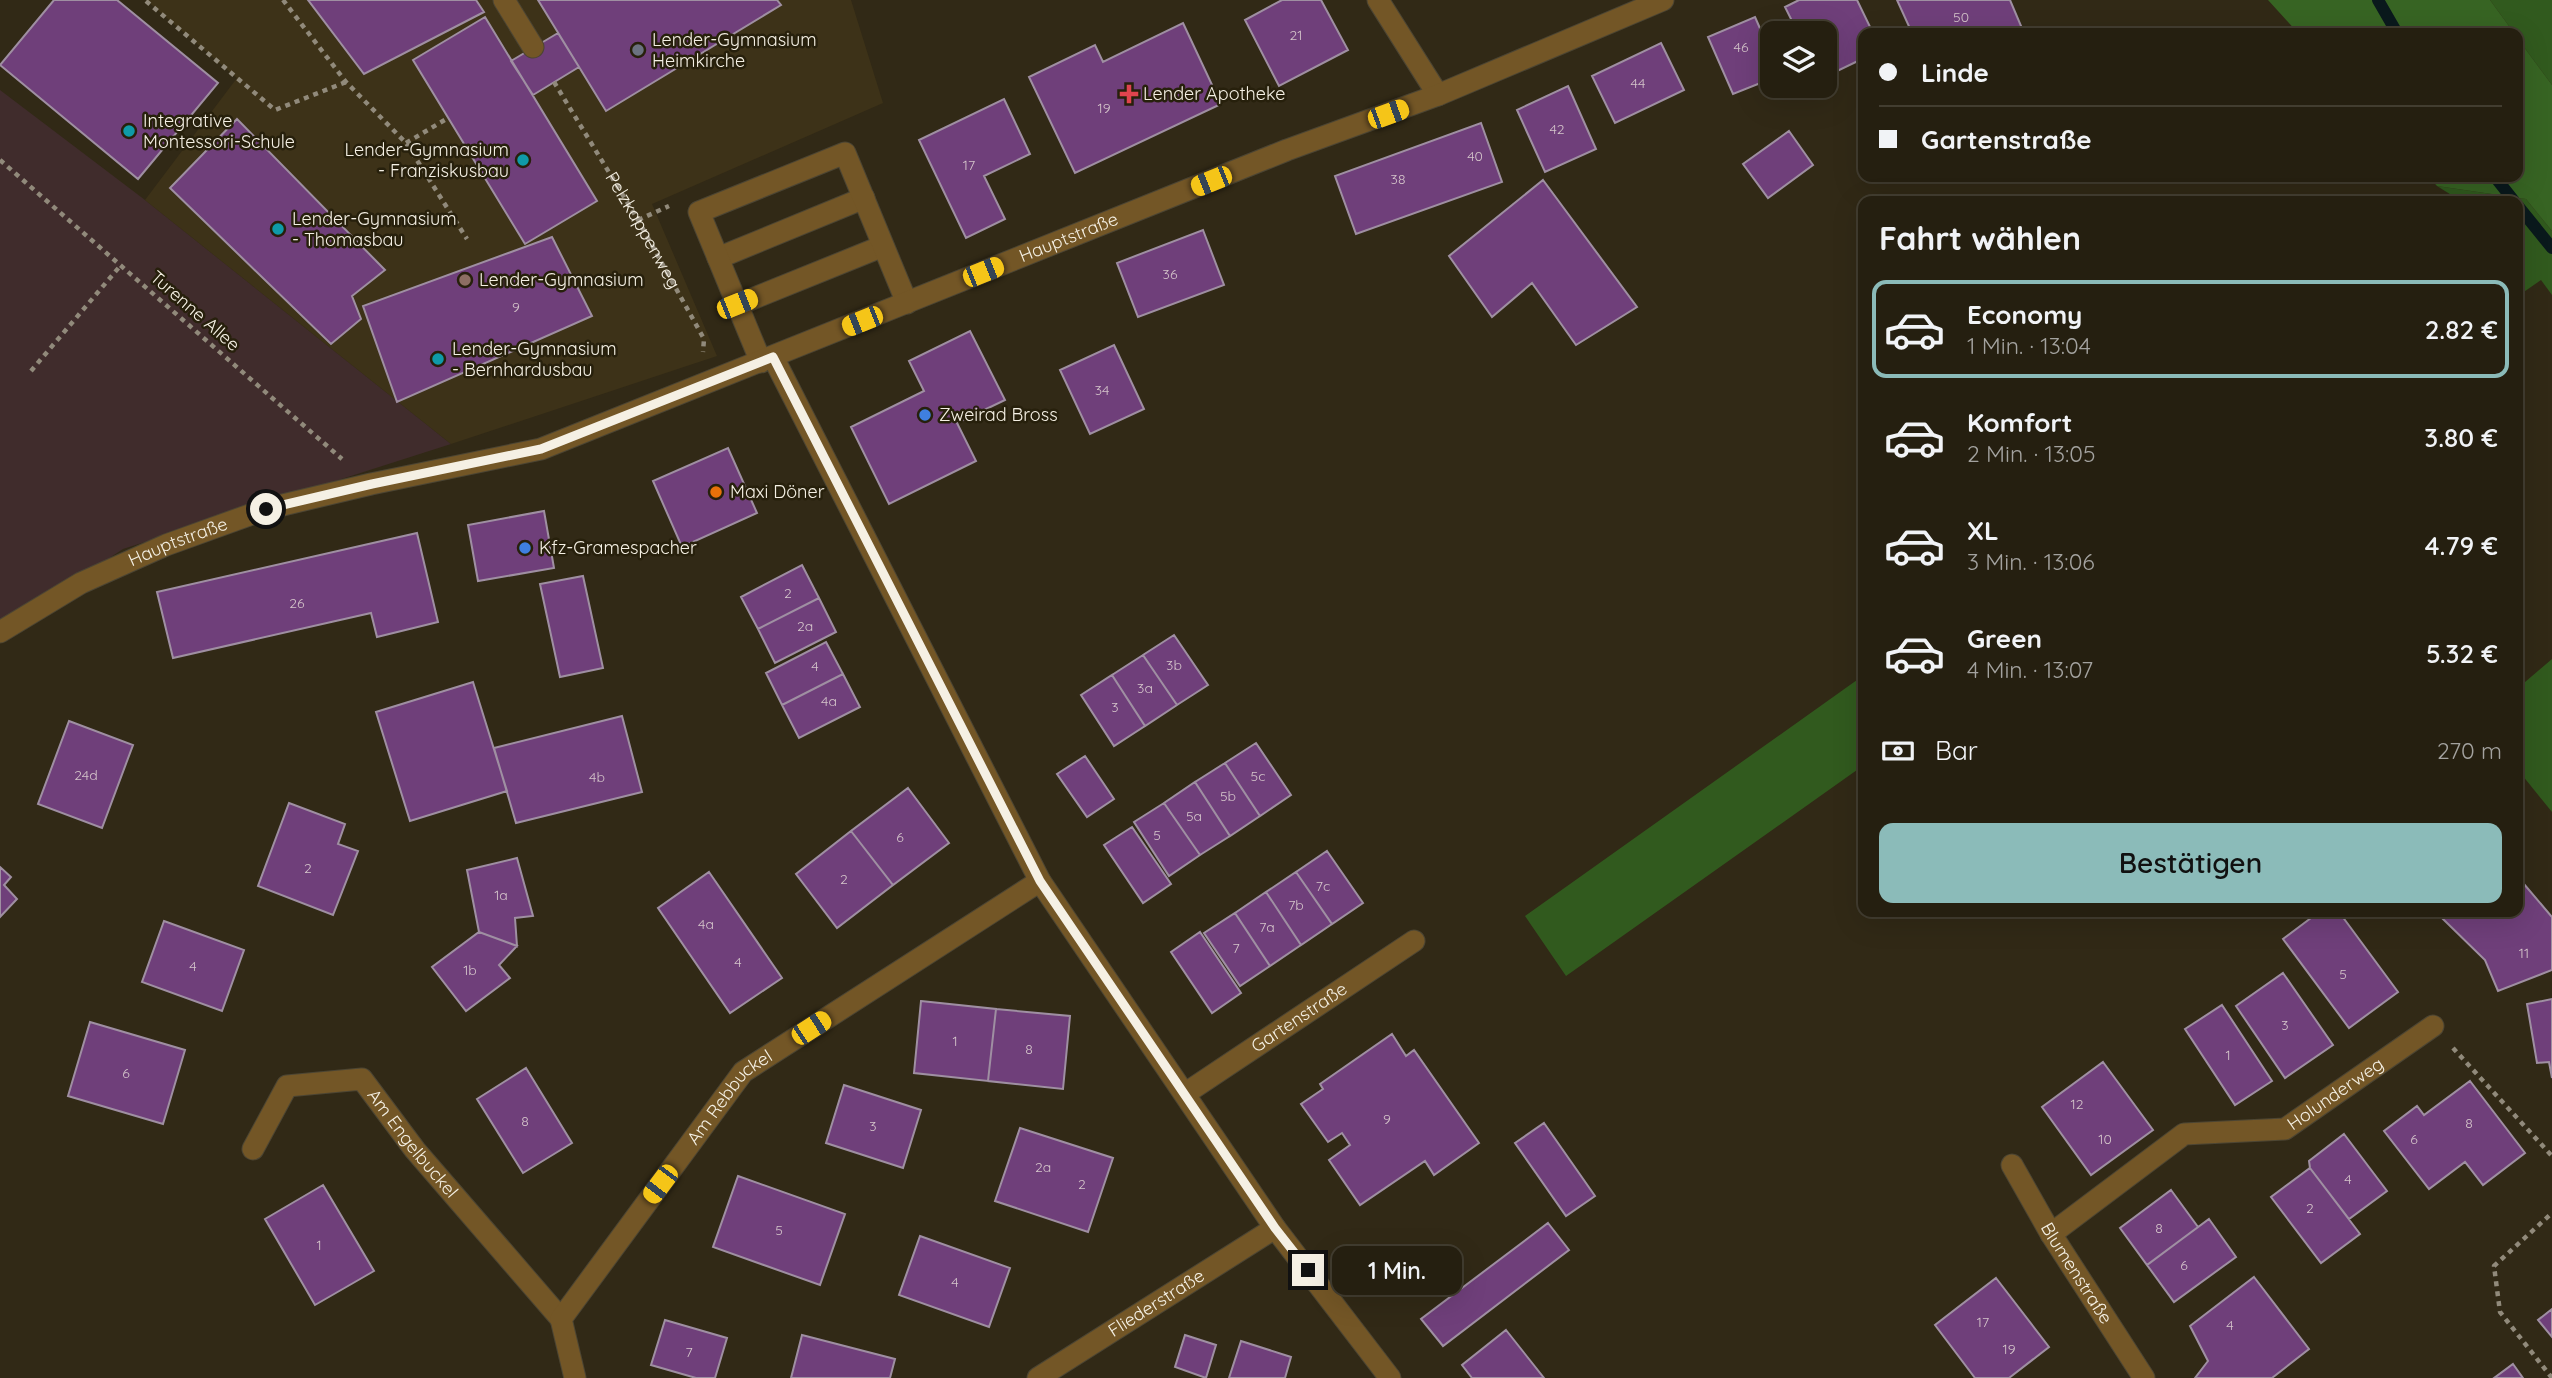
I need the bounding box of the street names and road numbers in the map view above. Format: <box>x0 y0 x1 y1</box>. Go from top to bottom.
street label: Pelzkappenweg <box>600 167 686 293</box>
street label: Hauptstraße <box>1016 207 1121 267</box>
street label: Turenne Allee <box>146 265 245 356</box>
street label: Hauptstraße <box>124 512 230 571</box>
street label: Gartenstraße <box>1247 977 1351 1057</box>
street label: Am Rebbuckel <box>681 1044 776 1149</box>
street label: Holunderweg <box>2282 1052 2388 1135</box>
street label: Am Engelbuckel <box>363 1084 463 1203</box>
street label: Blumenstraße <box>2036 1218 2118 1328</box>
street label: Fliederstraße <box>1104 1264 1209 1342</box>

